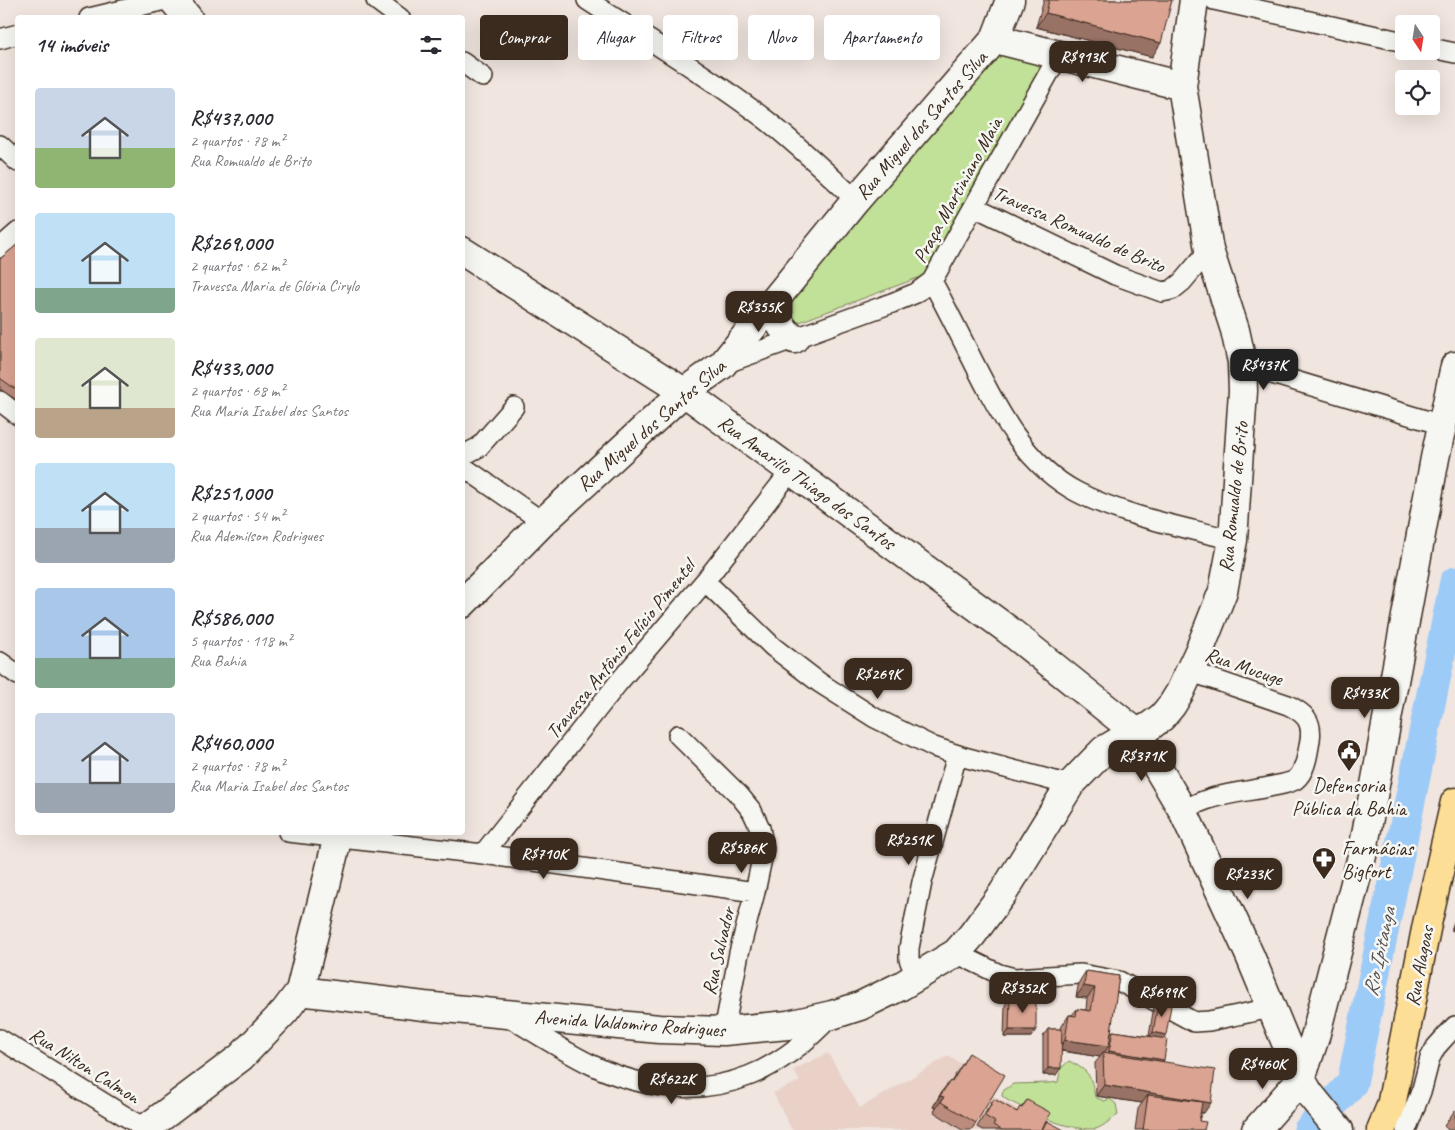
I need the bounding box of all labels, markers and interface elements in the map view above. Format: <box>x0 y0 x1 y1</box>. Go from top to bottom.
chip: Comprar <box>480 15 568 60</box>
chip: Alugar <box>578 15 653 60</box>
chip: Filtros <box>663 15 738 60</box>
chip: Novo <box>748 15 814 60</box>
chip: Apartamento <box>824 15 940 60</box>
north arrow <box>1395 15 1440 60</box>
map controls <box>1395 15 1440 115</box>
icon: filters <box>417 31 445 59</box>
text: 14 imóveis <box>35 32 108 58</box>
pin: R$913K <box>1042 41 1124 83</box>
street label: Rua Miguel dos Santos Silva <box>850 45 994 205</box>
text: R$913K <box>1060 47 1106 67</box>
button: locate <box>1395 70 1440 115</box>
text: R$437,000 <box>190 105 272 131</box>
icon: home <box>75 108 135 168</box>
street label: Praça Martiniano Maia <box>907 112 1009 267</box>
text: 2 quartos · 78 m² <box>190 131 285 151</box>
text: Rua Romualdo de Brito <box>190 151 311 171</box>
street label: Travessa Romualdo de Brito <box>989 180 1170 279</box>
text: R$269,000 <box>190 230 272 256</box>
icon: home <box>75 233 135 293</box>
text: 2 quartos · 62 m² <box>190 256 285 276</box>
text: Travessa Maria de Glória Cirylo <box>190 276 359 296</box>
pin: R$355K <box>718 290 800 333</box>
text: R$355K <box>736 297 782 317</box>
pin: R$437K <box>1223 348 1305 391</box>
street label: Rua Miguel dos Santos Silva <box>572 353 732 497</box>
text: R$433,000 <box>190 355 272 381</box>
text: R$437K <box>1241 355 1287 375</box>
icon: home <box>75 358 135 418</box>
text: 2 quartos · 68 m² <box>190 381 285 401</box>
text: Rua Maria Isabel dos Santos <box>190 401 348 421</box>
street label: Rua Amarilio Thiago dos Santos <box>713 410 902 556</box>
street label: Rua Romualdo de Brito <box>1213 420 1254 574</box>
text: R$251,000 <box>190 480 271 506</box>
icon: home <box>75 483 135 543</box>
text: 2 quartos · 54 m² <box>190 506 285 526</box>
text: Rua Ademilson Rodrigues <box>190 526 323 546</box>
street label: Travessa Antônio Felício Pimentel <box>540 552 703 744</box>
text: R$586,000 <box>190 605 272 631</box>
icon: home <box>75 608 135 668</box>
text: 5 quartos · 118 m² <box>190 631 292 651</box>
street label: Rua Mucuge <box>1202 642 1287 692</box>
text: Rua Bahia <box>190 651 246 671</box>
pin: R$269K <box>837 658 919 700</box>
text: R$269K <box>855 664 901 684</box>
pin: R$433K <box>1324 676 1406 719</box>
text: R$433K <box>1342 683 1388 703</box>
text: R$460,000 <box>190 730 272 756</box>
icon: home <box>75 733 135 793</box>
public building icon: Defensoria Pública da Bahia <box>1336 738 1362 772</box>
pin: R$371K <box>1101 740 1183 782</box>
text: R$371K <box>1119 746 1165 766</box>
text: 2 quartos · 78 m² <box>190 756 285 776</box>
place label: Defensoria Pública da Bahia <box>1292 773 1408 821</box>
text: Rua Maria Isabel dos Santos <box>190 776 348 796</box>
pin: R$251K <box>868 824 950 866</box>
text: R$251K <box>886 830 932 850</box>
pin: R$586K <box>701 832 783 874</box>
place label: Farmácias Bigfort <box>1342 836 1415 884</box>
pin: R$710K <box>503 838 585 880</box>
text: R$586K <box>719 838 765 858</box>
text: R$710K <box>521 844 567 864</box>
pharmacy icon: Farmácias Bigfort <box>1311 846 1337 880</box>
pin: R$233K <box>1207 858 1289 900</box>
text: R$233K <box>1225 864 1271 884</box>
street label: Rua Salvador <box>696 903 741 997</box>
water label: Rio Ipitanga <box>1357 903 1402 999</box>
street label: Rua Alagoas <box>1399 922 1440 1008</box>
pin: R$352K <box>982 972 1064 1014</box>
pin: R$699K <box>1121 976 1203 1018</box>
text: R$352K <box>1000 978 1046 998</box>
text: R$699K <box>1139 982 1185 1002</box>
street label: Avenida Valdomiro Rodrigues <box>534 1004 728 1043</box>
street label: Rua Nilton Calmon <box>25 1022 145 1110</box>
pin: R$460K <box>1222 1048 1304 1090</box>
text: R$460K <box>1240 1054 1286 1074</box>
pin: R$622K <box>631 1062 713 1105</box>
text: R$622K <box>649 1069 695 1089</box>

